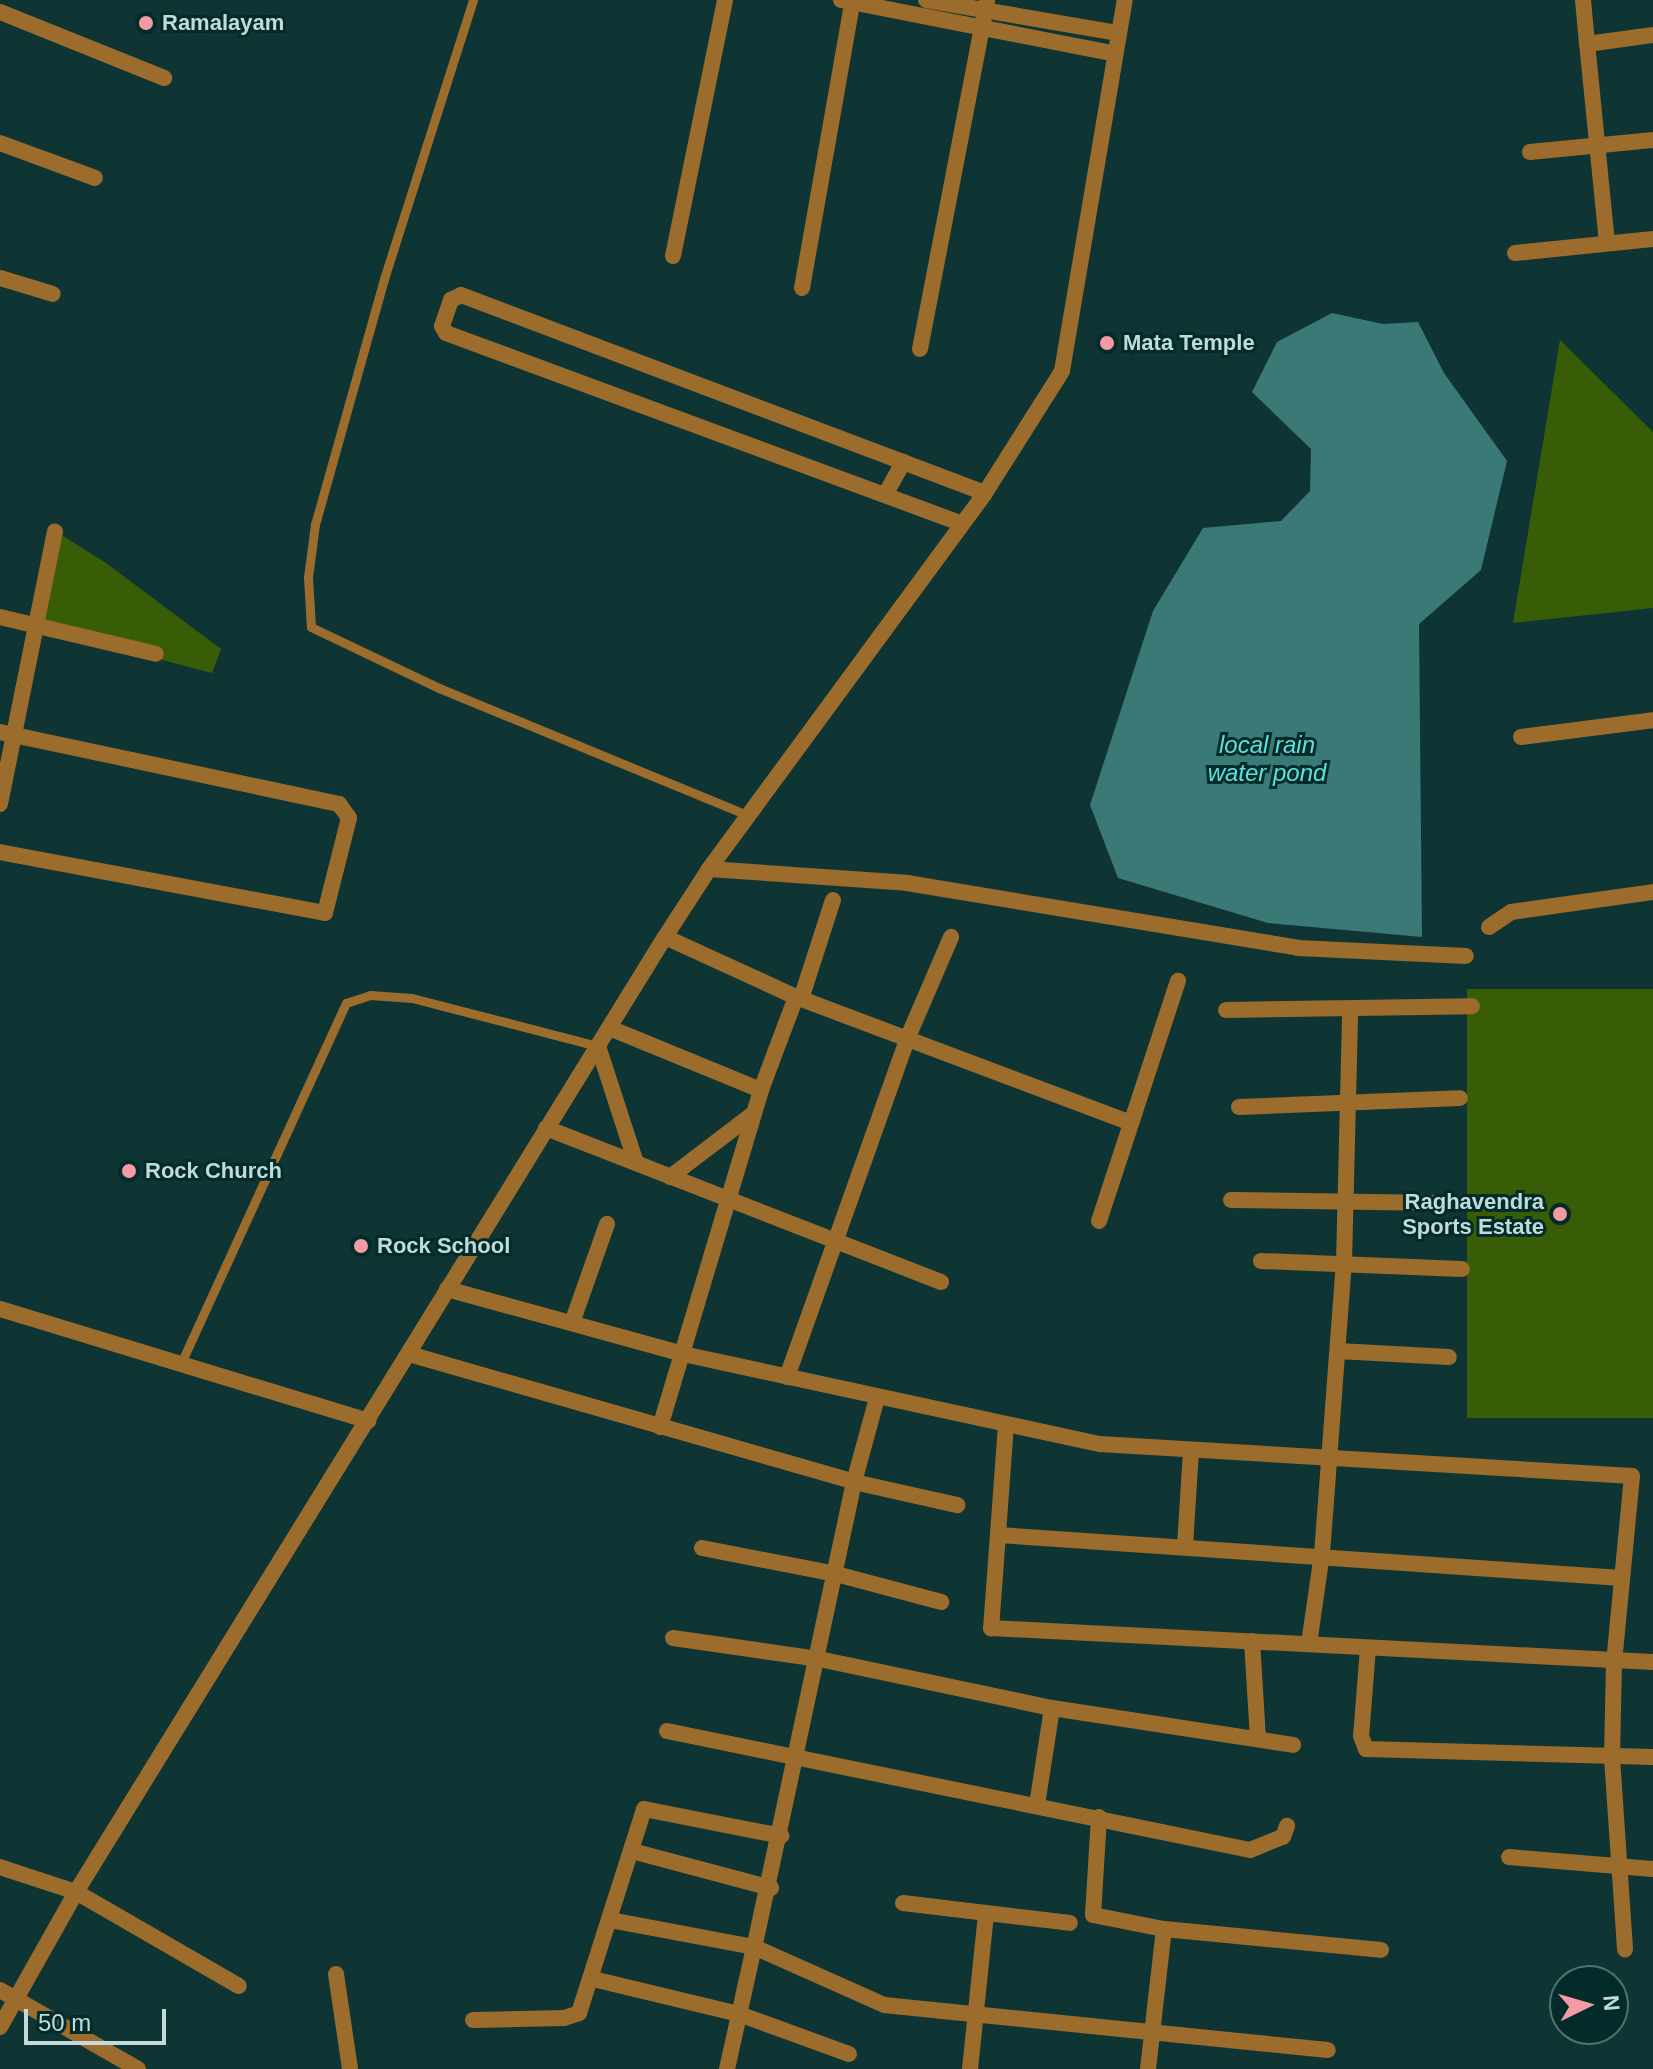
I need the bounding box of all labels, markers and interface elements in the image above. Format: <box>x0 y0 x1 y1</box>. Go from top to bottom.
place label: Ramalayam <box>162 10 284 36</box>
marker: Ramalayam <box>137 14 155 32</box>
place label: Mata Temple <box>1123 330 1255 356</box>
marker: Mata Temple <box>1098 334 1116 352</box>
water label: local rain water pond <box>1208 731 1326 787</box>
place label: Rock Church <box>145 1158 282 1184</box>
marker: Rock Church <box>120 1162 138 1180</box>
place label: Raghavendra Sports Estate <box>1402 1188 1544 1240</box>
marker: Raghavendra Sports Estate <box>1551 1205 1569 1223</box>
place label: Rock School <box>377 1233 510 1259</box>
marker: Rock School <box>352 1237 370 1255</box>
north arrow <box>1549 1965 1629 2045</box>
scale bar <box>28 1993 170 2043</box>
text: N <box>1598 1994 1625 2012</box>
text: 50 m <box>38 2009 91 2036</box>

